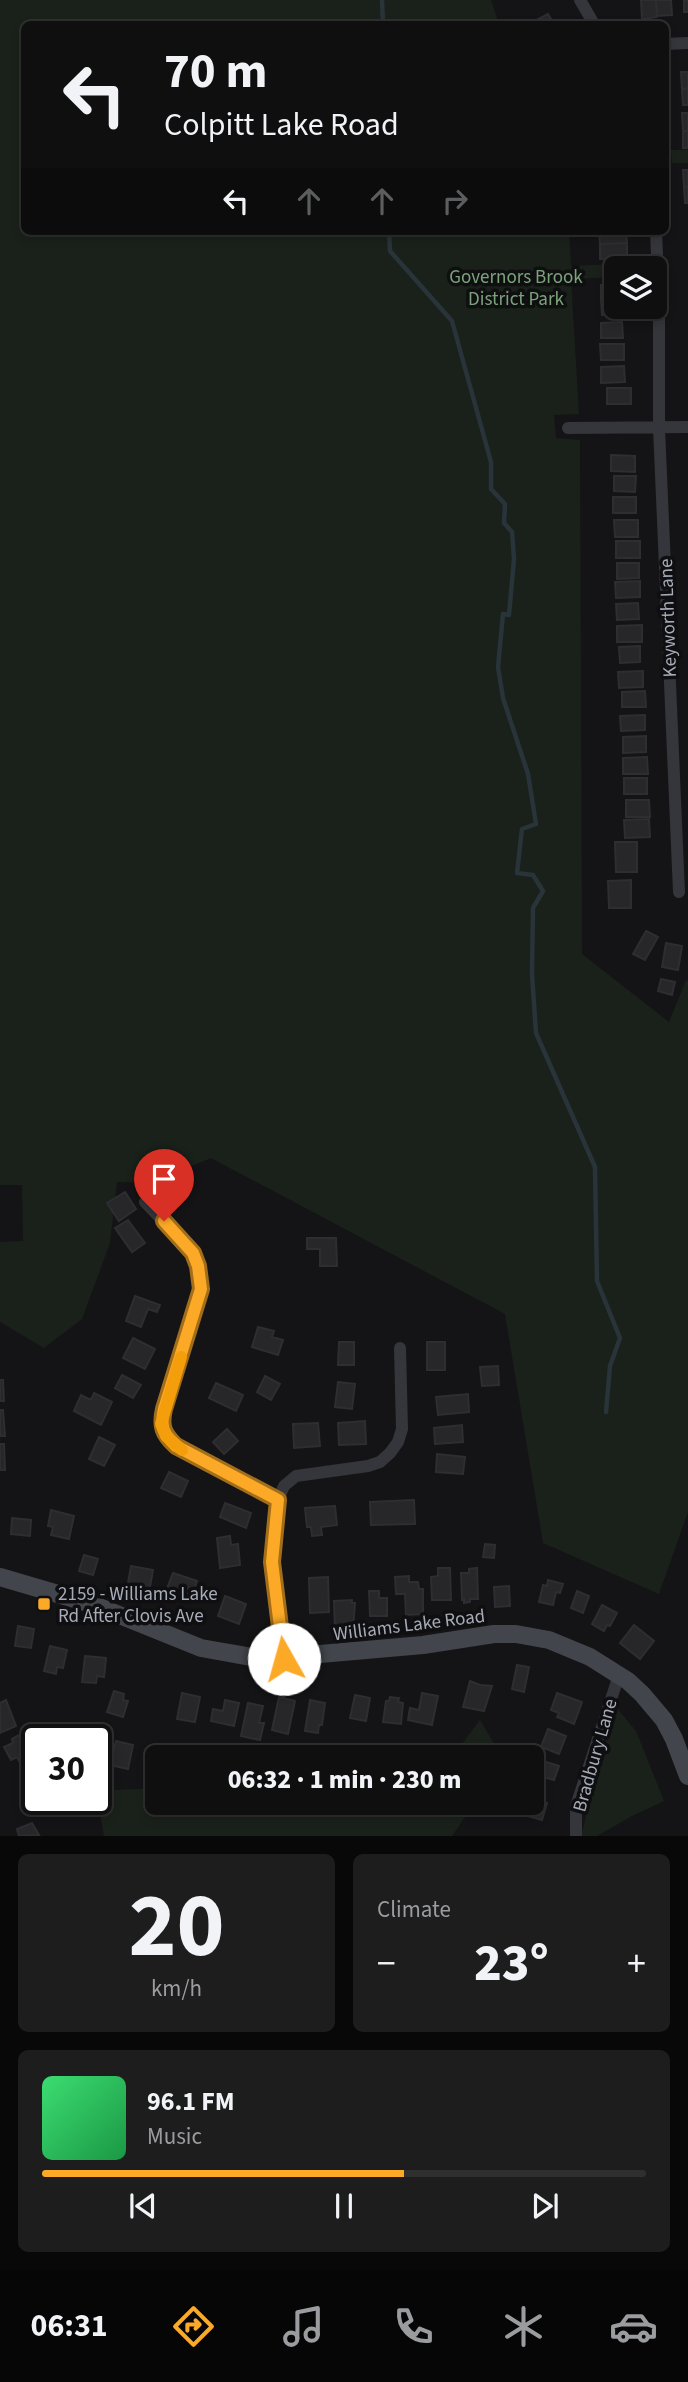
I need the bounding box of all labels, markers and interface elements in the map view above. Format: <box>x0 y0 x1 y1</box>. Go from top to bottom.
text: 70 m <box>164 37 268 107</box>
icon: left <box>49 49 140 140</box>
text: Colpitt Lake Road <box>164 102 399 148</box>
icon: left <box>217 182 255 220</box>
icon: ahead <box>290 182 328 220</box>
icon: ahead <box>363 182 401 220</box>
icon: right <box>436 182 474 220</box>
map controls <box>604 256 667 319</box>
button: layers <box>604 256 667 319</box>
park label: Governors Brook District Park <box>449 264 583 313</box>
street label: Keyworth Lane <box>653 558 684 678</box>
pin <box>134 1149 194 1221</box>
icon: arrive <box>145 1160 183 1198</box>
place label: 2159 - Williams Lake Rd After Clovis Ave <box>58 1581 218 1630</box>
marker: 2159 - Williams Lake Rd After Clovis Ave <box>36 1596 52 1612</box>
street label: Williams Lake Road <box>332 1603 487 1648</box>
position arrow <box>247 1622 321 1696</box>
street label: Bradbury Lane <box>566 1696 624 1815</box>
speed limit sign: 30 <box>21 1724 112 1815</box>
text: 06:32 · 1 min · 230 m <box>228 1761 461 1798</box>
text: 20 <box>128 1862 225 1991</box>
text: Climate <box>377 1893 451 1926</box>
text: 23° <box>474 1927 549 2001</box>
text: − <box>377 1937 396 1991</box>
text: + <box>627 1937 646 1991</box>
text: km/h <box>151 1972 202 2005</box>
text: 96.1 FM <box>147 2083 235 2120</box>
text: Music <box>147 2120 202 2153</box>
icon: previous <box>124 2187 162 2225</box>
icon: pause <box>325 2187 363 2225</box>
icon: next <box>526 2187 564 2225</box>
icon: directions <box>169 2302 218 2351</box>
icon: music <box>279 2302 328 2351</box>
icon: phone <box>389 2302 438 2351</box>
icon: climate <box>499 2302 548 2351</box>
icon: car <box>609 2302 658 2351</box>
text: 06:31 <box>30 2303 108 2349</box>

